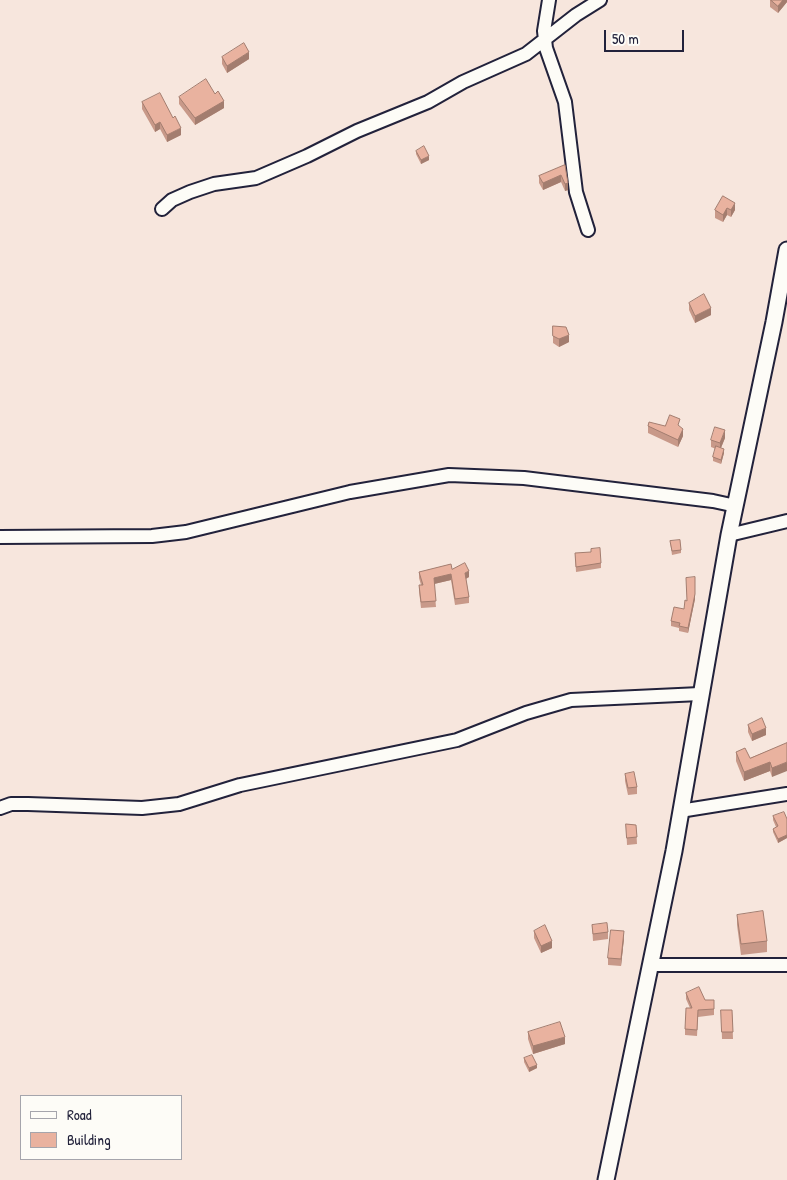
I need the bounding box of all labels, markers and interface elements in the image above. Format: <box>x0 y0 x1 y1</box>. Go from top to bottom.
scale bar <box>607 20 687 52</box>
text: 50 m <box>612 28 639 49</box>
legend <box>20 1095 182 1160</box>
text: Road <box>67 1104 92 1125</box>
text: Building <box>67 1129 111 1150</box>

